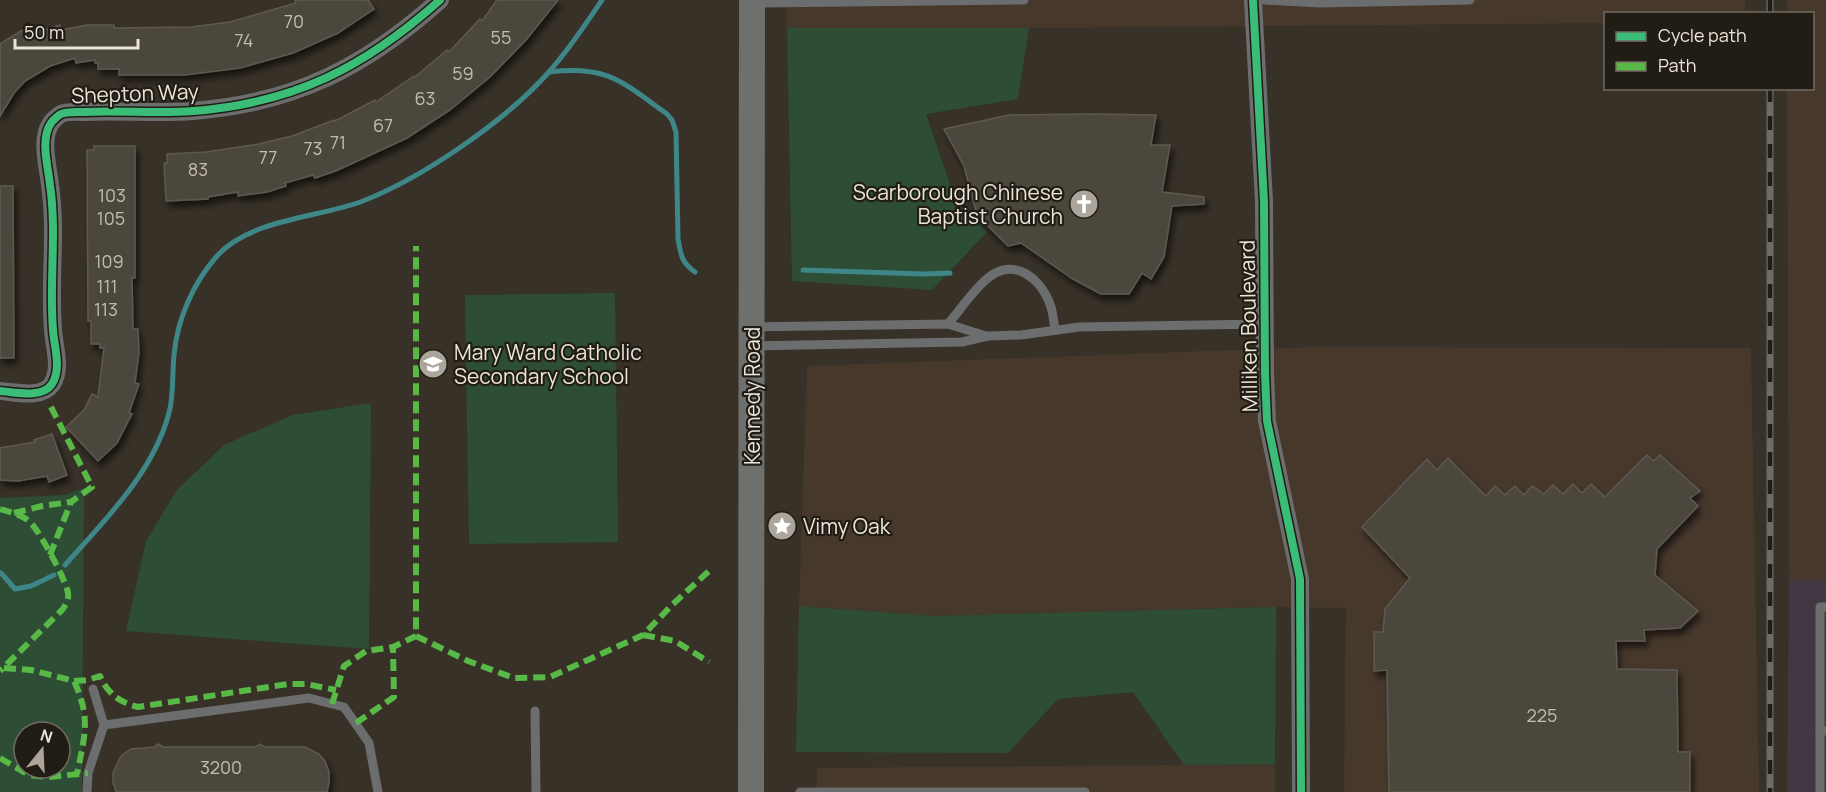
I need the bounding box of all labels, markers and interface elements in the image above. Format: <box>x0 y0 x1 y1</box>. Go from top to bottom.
house number: 70 <box>284 9 304 33</box>
scale bar <box>15 12 138 50</box>
legend <box>1604 12 1814 90</box>
text: 50 m <box>24 20 64 44</box>
text: Cycle path <box>1658 23 1747 47</box>
house number: 55 <box>491 25 511 49</box>
house number: 74 <box>235 28 253 52</box>
text: Path <box>1658 53 1696 77</box>
house number: 59 <box>452 61 474 85</box>
street label: Shepton Way <box>71 77 199 109</box>
house number: 63 <box>414 86 436 110</box>
house number: 67 <box>373 113 393 137</box>
house number: 71 <box>330 130 346 154</box>
house number: 73 <box>304 136 323 160</box>
house number: 77 <box>259 145 277 169</box>
house number: 83 <box>188 157 208 181</box>
place label: Scarborough Chinese Baptist Church <box>853 178 1063 230</box>
house number: 103 <box>98 183 126 207</box>
church icon: Scarborough Chinese Baptist Church <box>1068 188 1100 220</box>
house number: 105 <box>97 206 125 230</box>
street label: Milliken Boulevard <box>1232 240 1264 412</box>
house number: 109 <box>94 249 124 273</box>
house number: 111 <box>96 274 118 298</box>
house number: 113 <box>94 297 118 321</box>
street label: Kennedy Road <box>738 327 766 465</box>
place label: Mary Ward Catholic Secondary School <box>454 338 642 390</box>
school or university icon: Mary Ward Catholic Secondary School <box>417 348 449 380</box>
place icon: Vimy Oak <box>766 510 798 542</box>
place label: Vimy Oak <box>803 512 891 540</box>
house number: 225 <box>1527 703 1557 727</box>
north arrow <box>12 720 72 780</box>
text: N <box>38 723 56 748</box>
house number: 3200 <box>200 755 242 779</box>

